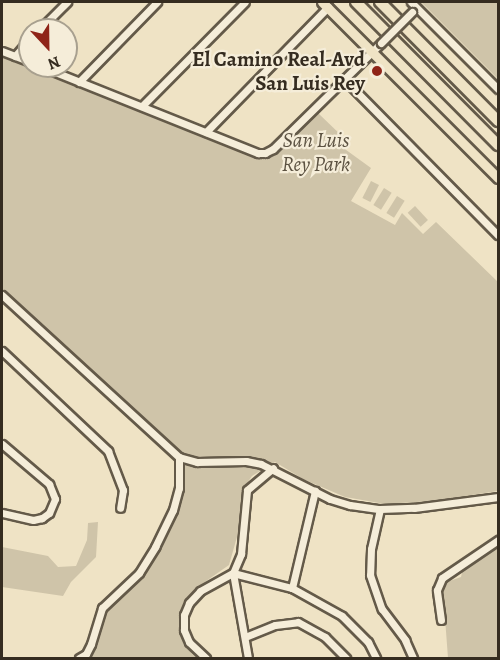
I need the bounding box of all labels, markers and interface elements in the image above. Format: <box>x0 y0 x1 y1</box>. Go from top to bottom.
north arrow <box>18 18 78 78</box>
place label: El Camino Real-Avd San Luis Rey <box>192 46 365 96</box>
text: N <box>44 50 64 75</box>
marker: El Camino Real-Avd San Luis Rey <box>370 64 384 78</box>
park label: San Luis Rey Park <box>282 127 350 177</box>

